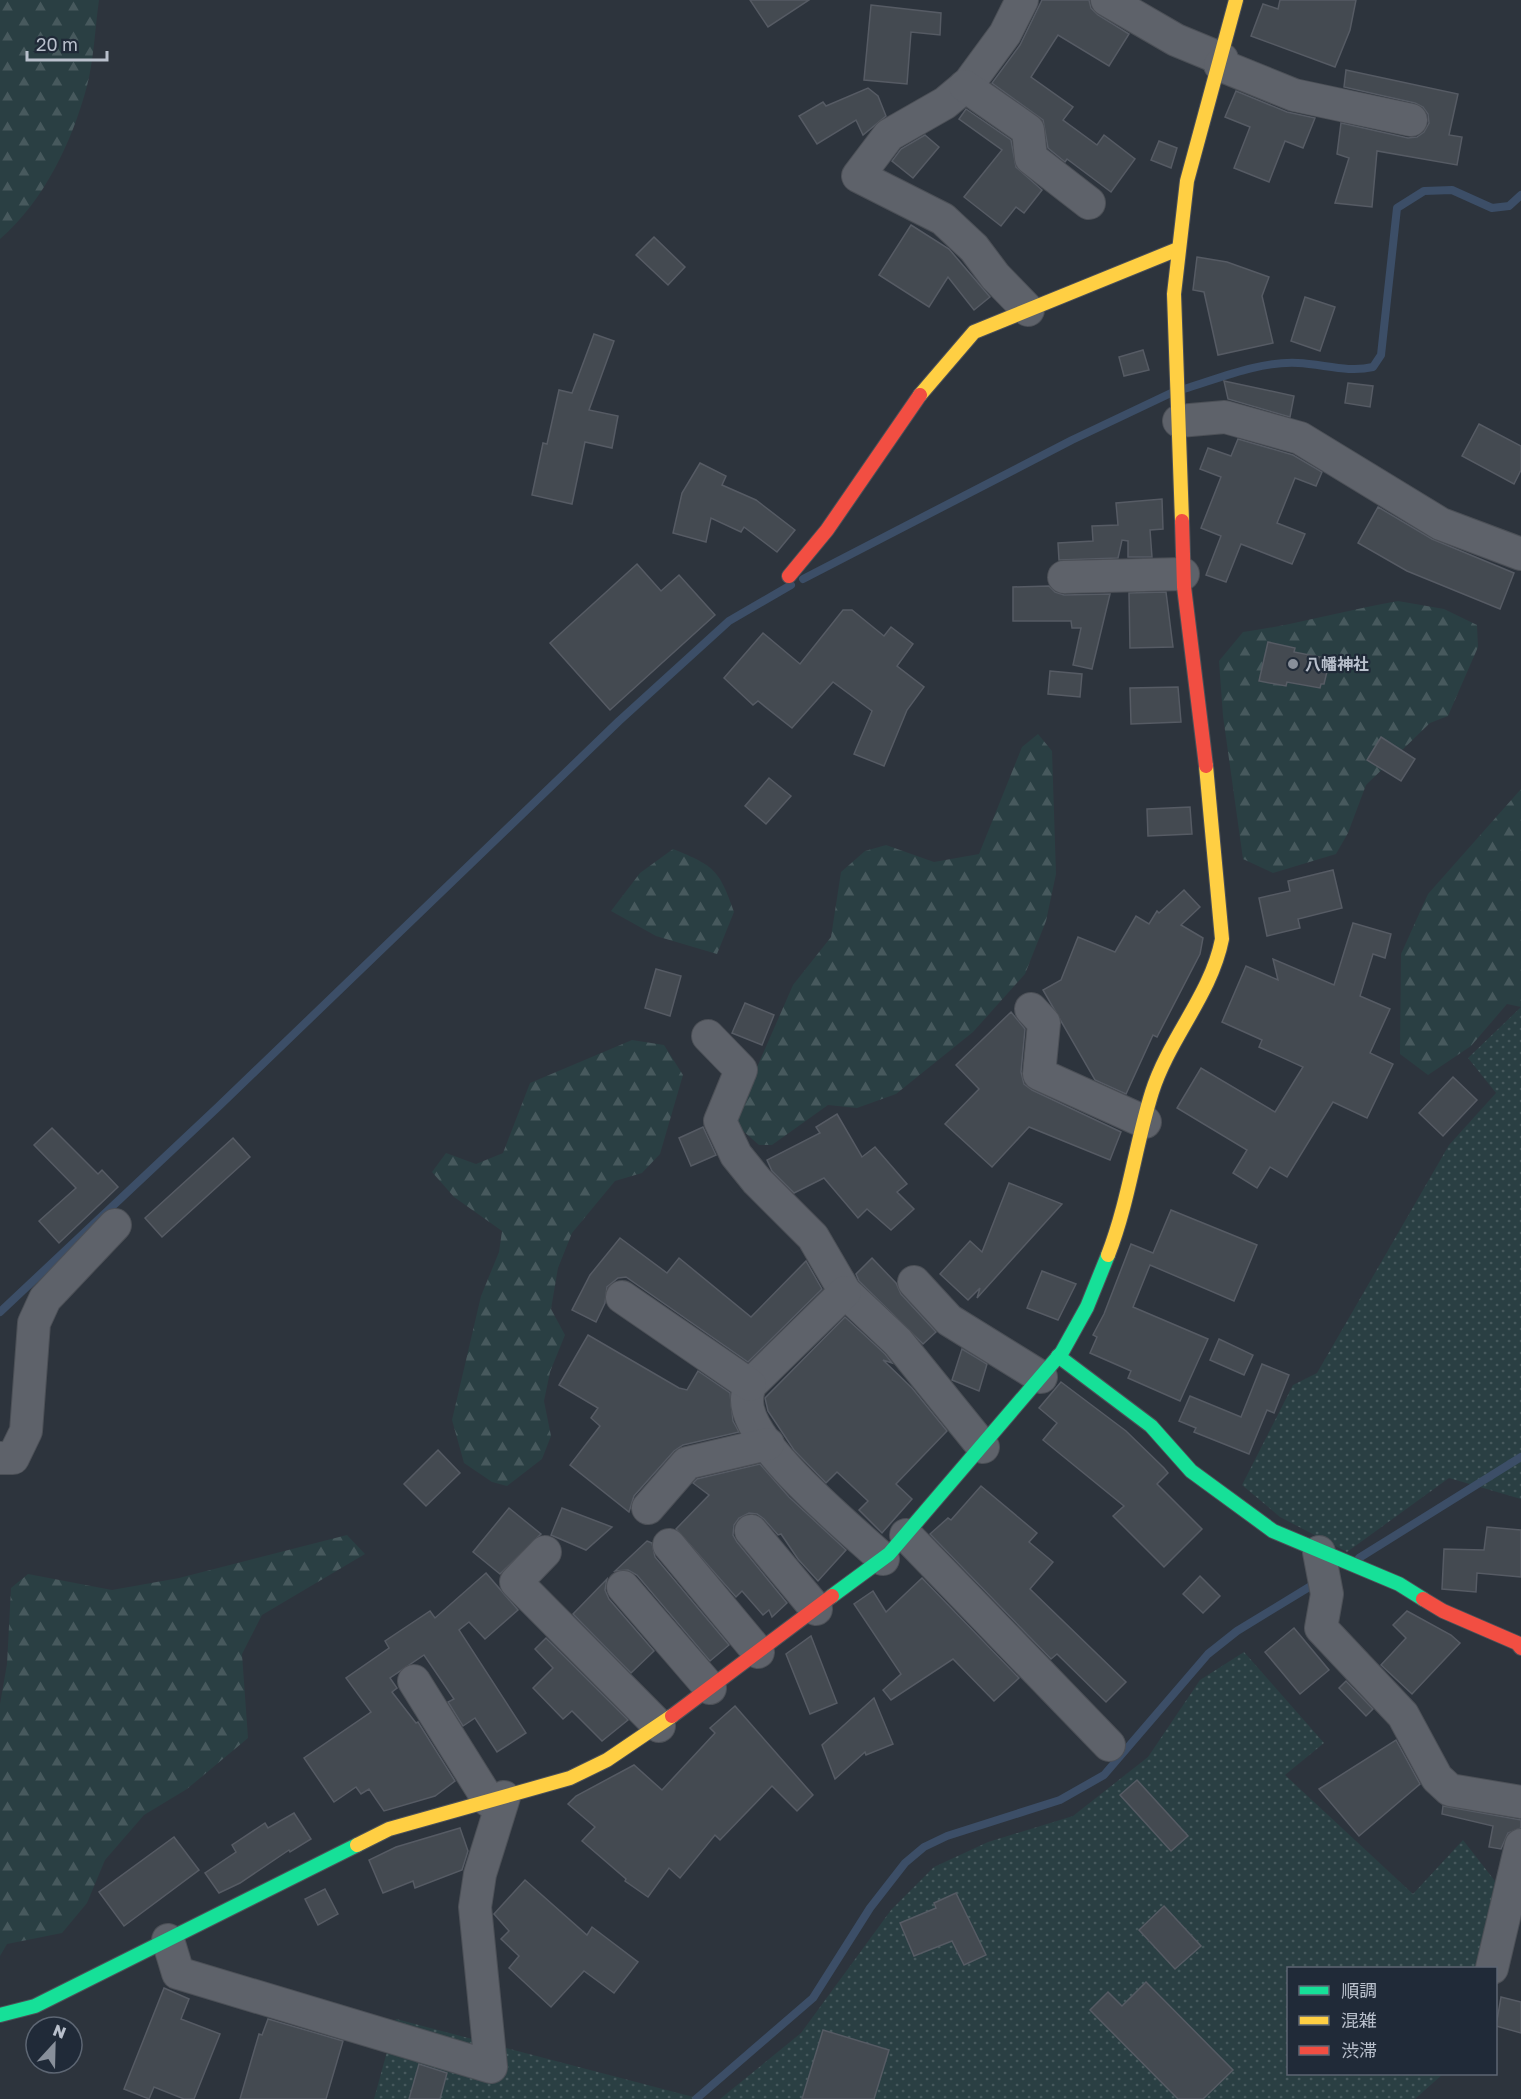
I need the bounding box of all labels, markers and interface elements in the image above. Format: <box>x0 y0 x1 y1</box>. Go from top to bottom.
scale bar <box>27 24 106 62</box>
text: 20 m <box>36 33 78 55</box>
place label: 八幡神社 <box>1305 654 1369 674</box>
marker: 八幡神社 <box>1286 657 1300 671</box>
legend <box>1287 1967 1497 2075</box>
text: 順調 <box>1341 1979 1377 2001</box>
text: 混雑 <box>1341 2009 1377 2031</box>
north arrow <box>24 2015 84 2075</box>
text: N <box>50 2020 69 2043</box>
text: 渋滞 <box>1341 2039 1377 2061</box>

